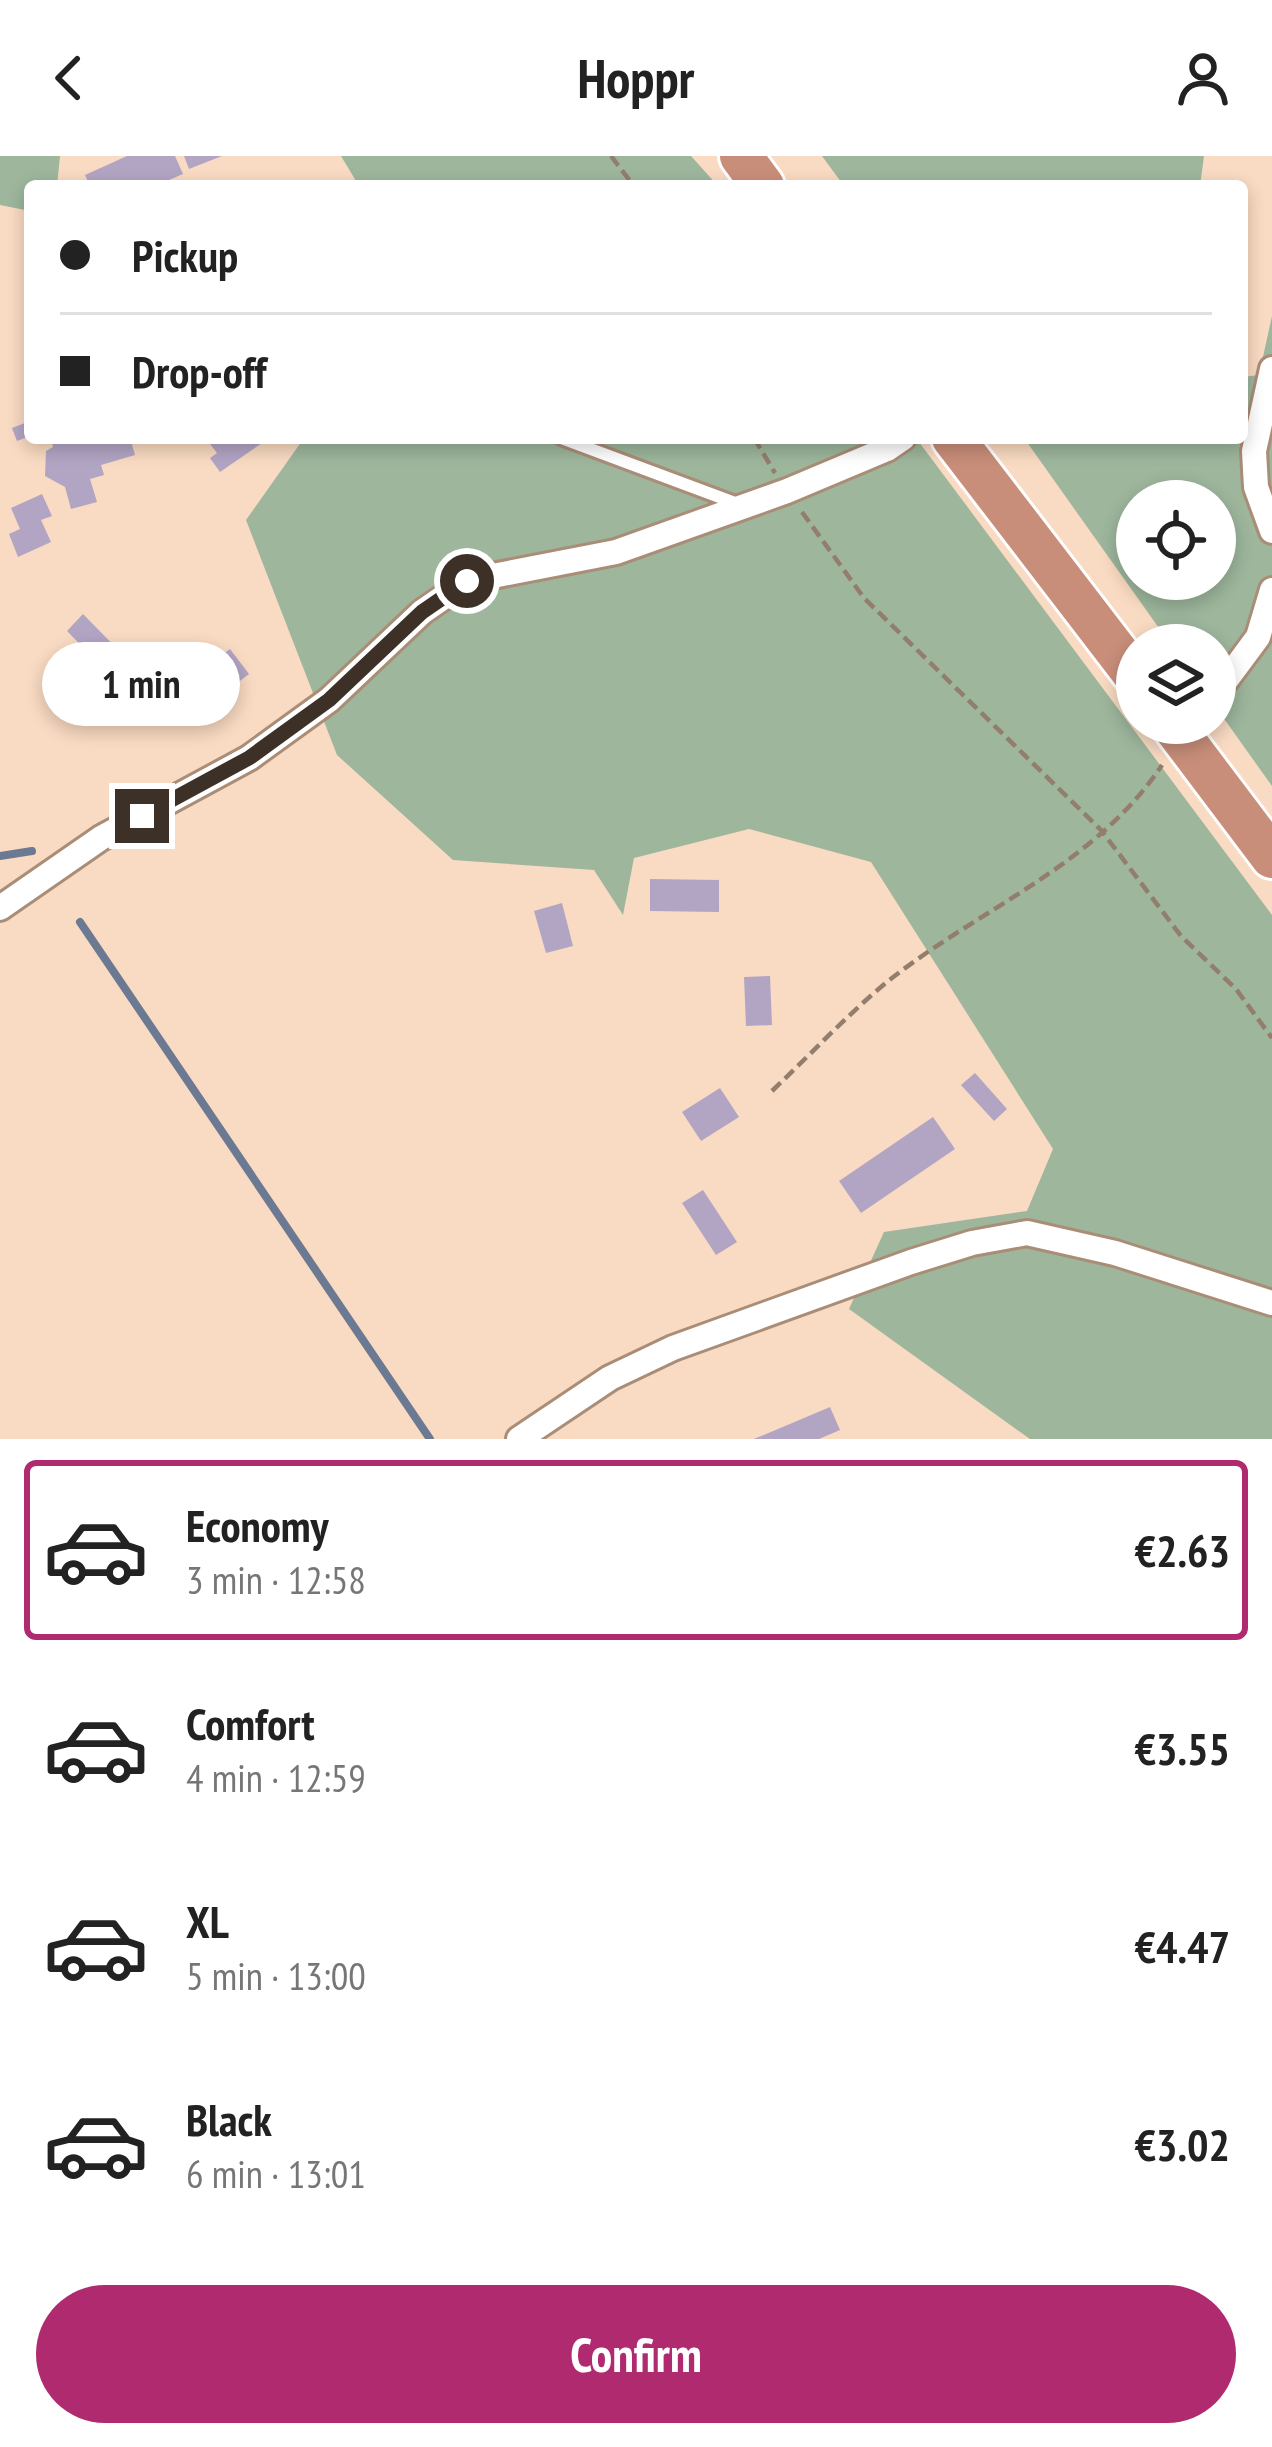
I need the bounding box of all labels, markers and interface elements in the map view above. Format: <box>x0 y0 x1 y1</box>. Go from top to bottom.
text: Hoppr <box>578 43 694 113</box>
icon: back <box>36 45 102 111</box>
icon: person <box>1170 45 1236 111</box>
text: Pickup <box>132 226 238 284</box>
text: Drop-off <box>132 342 266 400</box>
map controls <box>1116 480 1236 744</box>
button: locate <box>1116 480 1236 600</box>
route start <box>440 554 494 608</box>
button: layers <box>1116 624 1236 744</box>
callout: 1 min <box>43 642 241 726</box>
text: 1 min <box>102 658 180 709</box>
route end <box>115 789 169 843</box>
icon: car <box>42 1496 150 1604</box>
text: Economy <box>186 1496 329 1554</box>
text: €2.63 <box>1134 1521 1230 1579</box>
text: 3 min · 12:58 <box>186 1554 366 1605</box>
icon: car <box>42 1694 150 1802</box>
text: Comfort <box>186 1694 315 1752</box>
text: €3.55 <box>1134 1719 1230 1777</box>
text: 4 min · 12:59 <box>186 1752 366 1803</box>
icon: car <box>42 1892 150 2000</box>
text: XL <box>186 1892 229 1950</box>
text: €4.47 <box>1134 1917 1230 1975</box>
text: 5 min · 13:00 <box>186 1950 366 2001</box>
icon: car <box>42 2090 150 2198</box>
text: Black <box>186 2090 272 2148</box>
text: €3.02 <box>1134 2115 1230 2173</box>
text: 6 min · 13:01 <box>186 2148 366 2199</box>
button: Confirm <box>36 2285 1236 2423</box>

